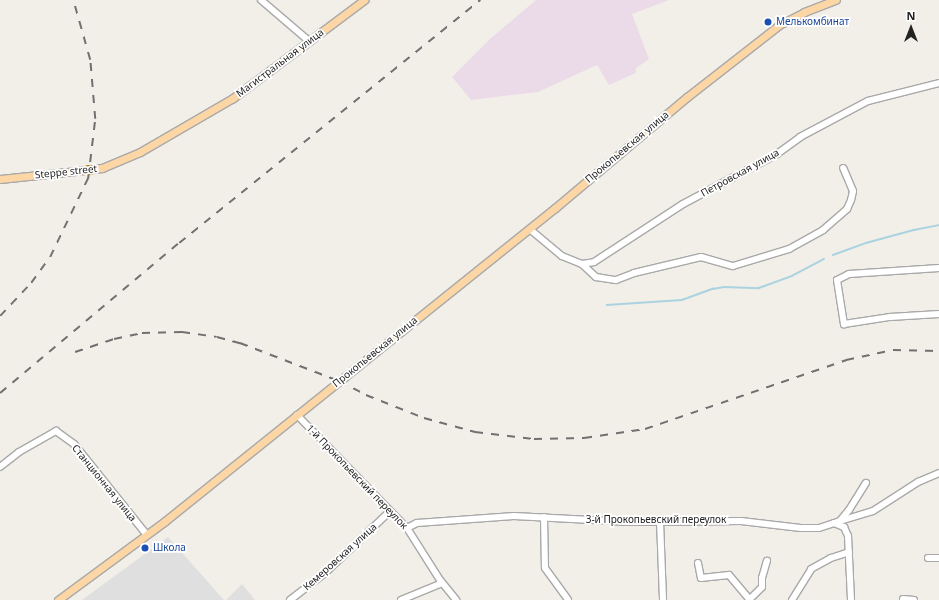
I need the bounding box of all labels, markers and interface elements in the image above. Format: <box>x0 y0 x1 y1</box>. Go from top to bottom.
north arrow <box>891 8 931 48</box>
text: N <box>907 8 915 23</box>
place label: Мелькомбинат <box>776 16 849 28</box>
marker: Мелькомбинат <box>763 17 773 27</box>
street label: Магистральная улица <box>234 26 326 100</box>
street label: Прокопьевская улица <box>583 109 671 185</box>
street label: Петровская улица <box>699 147 781 199</box>
street label: Steppe street <box>34 163 98 181</box>
street label: Прокопьевская улица <box>330 314 420 390</box>
street label: 1-й Прокопьевский переулок <box>304 422 410 532</box>
street label: Станционная улица <box>69 442 139 524</box>
street label: 3-й Прокопьевский переулок <box>586 514 726 526</box>
street label: Кемеровская улица <box>301 521 379 593</box>
place label: Школа <box>153 542 186 554</box>
marker: Школа <box>140 543 150 553</box>

